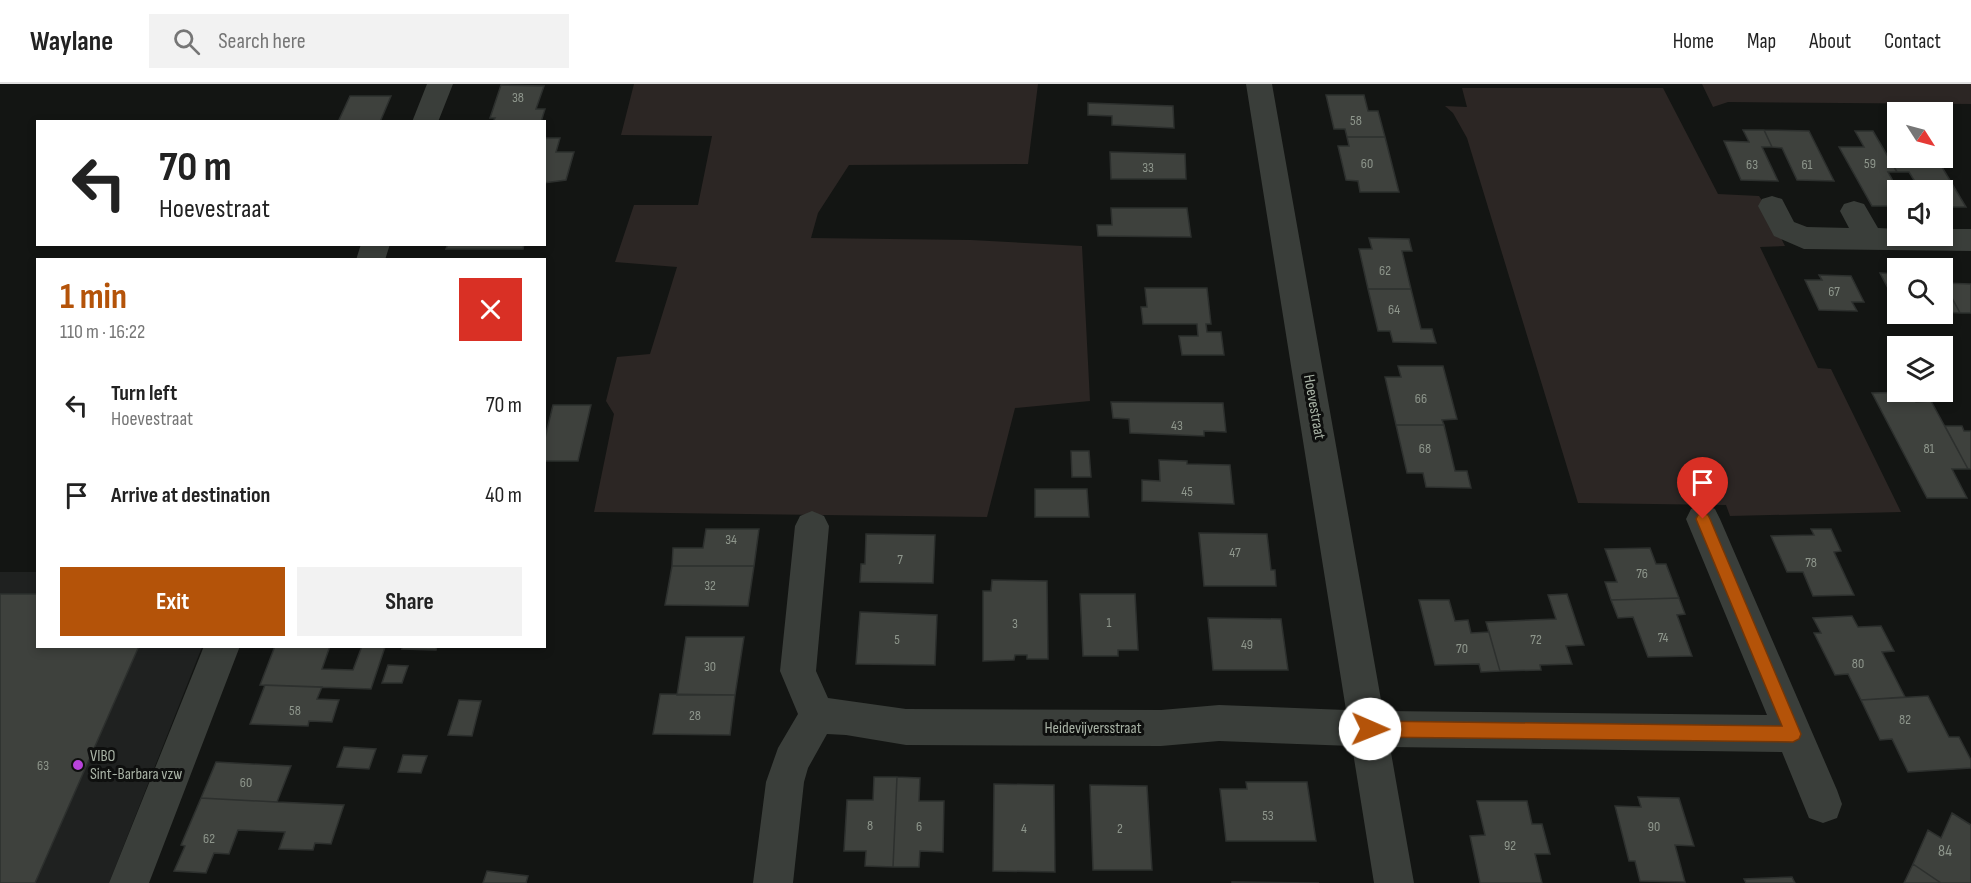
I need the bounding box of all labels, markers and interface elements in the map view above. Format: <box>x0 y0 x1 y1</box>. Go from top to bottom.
search box <box>149 14 569 68</box>
text: Waylane <box>30 25 113 58</box>
icon: search <box>170 25 203 58</box>
text: Search here <box>218 28 306 55</box>
text: Home <box>1673 29 1714 54</box>
text: Map <box>1747 29 1776 54</box>
text: About <box>1809 29 1851 54</box>
text: Contact <box>1884 29 1941 54</box>
house number: 38 <box>512 89 524 106</box>
north arrow <box>1887 102 1953 168</box>
map controls <box>1887 102 1953 402</box>
house number: 58 <box>1350 112 1362 129</box>
text: 70 m <box>159 142 232 193</box>
icon: left <box>60 144 138 222</box>
house number: 60 <box>1361 155 1373 172</box>
house number: 59 <box>1864 155 1876 172</box>
house number: 63 <box>1746 156 1758 173</box>
house number: 61 <box>1801 156 1813 173</box>
house number: 33 <box>1142 159 1154 176</box>
button: sound <box>1887 180 1953 246</box>
text: Hoevestraat <box>159 193 270 225</box>
button: search <box>1887 258 1953 324</box>
house number: 62 <box>1379 262 1391 279</box>
text: 1 min <box>60 276 127 319</box>
button: close <box>459 278 522 341</box>
house number: 67 <box>1828 283 1840 300</box>
house number: 64 <box>1388 301 1400 318</box>
text: 110 m · 16:22 <box>60 320 145 344</box>
button: layers <box>1887 336 1953 402</box>
street label: Hoevestraat <box>1299 373 1329 441</box>
text: Turn left <box>111 380 177 407</box>
icon: left <box>60 389 93 422</box>
house number: 66 <box>1415 390 1427 407</box>
text: 70 m <box>486 392 522 419</box>
text: Hoevestraat <box>111 407 193 431</box>
house number: 43 <box>1171 417 1183 434</box>
house number: 68 <box>1419 440 1431 457</box>
house number: 81 <box>1923 440 1935 457</box>
pin <box>1677 457 1728 519</box>
icon: arrive <box>1686 466 1719 499</box>
icon: arrive <box>60 479 93 512</box>
text: Arrive at destination <box>111 482 270 509</box>
text: 40 m <box>485 482 522 509</box>
house number: 45 <box>1181 483 1193 500</box>
house number: 34 <box>725 531 737 548</box>
house number: 47 <box>1229 544 1241 561</box>
house number: 7 <box>897 551 903 568</box>
house number: 78 <box>1805 554 1817 571</box>
house number: 76 <box>1636 565 1648 582</box>
button: Exit <box>60 567 285 636</box>
button: Share <box>297 567 522 636</box>
house number: 32 <box>704 577 716 594</box>
house number: 1 <box>1107 614 1112 631</box>
house number: 3 <box>1012 615 1018 632</box>
house number: 74 <box>1658 629 1669 646</box>
house number: 5 <box>894 631 900 648</box>
house number: 72 <box>1530 631 1542 648</box>
house number: 49 <box>1241 636 1253 653</box>
house number: 70 <box>1456 640 1468 657</box>
house number: 80 <box>1852 655 1864 672</box>
house number: 30 <box>704 658 716 675</box>
position arrow <box>1338 697 1402 761</box>
house number: 58 <box>289 702 301 719</box>
house number: 28 <box>689 707 701 724</box>
house number: 82 <box>1899 711 1911 728</box>
street label: Heidevijversstraat <box>1044 719 1142 738</box>
place label: VIBO Sint-Barbara vzw <box>90 747 182 784</box>
house number: 63 <box>37 757 49 774</box>
marker: VIBO Sint-Barbara vzw <box>71 758 85 772</box>
house number: 60 <box>240 774 252 791</box>
house number: 53 <box>1262 807 1274 824</box>
house number: 8 <box>867 817 873 834</box>
house number: 6 <box>916 818 922 835</box>
house number: 90 <box>1648 818 1660 835</box>
house number: 4 <box>1021 820 1027 837</box>
house number: 2 <box>1117 820 1123 837</box>
house number: 62 <box>203 830 215 847</box>
house number: 92 <box>1504 837 1516 854</box>
house number: 84 <box>1938 842 1952 861</box>

